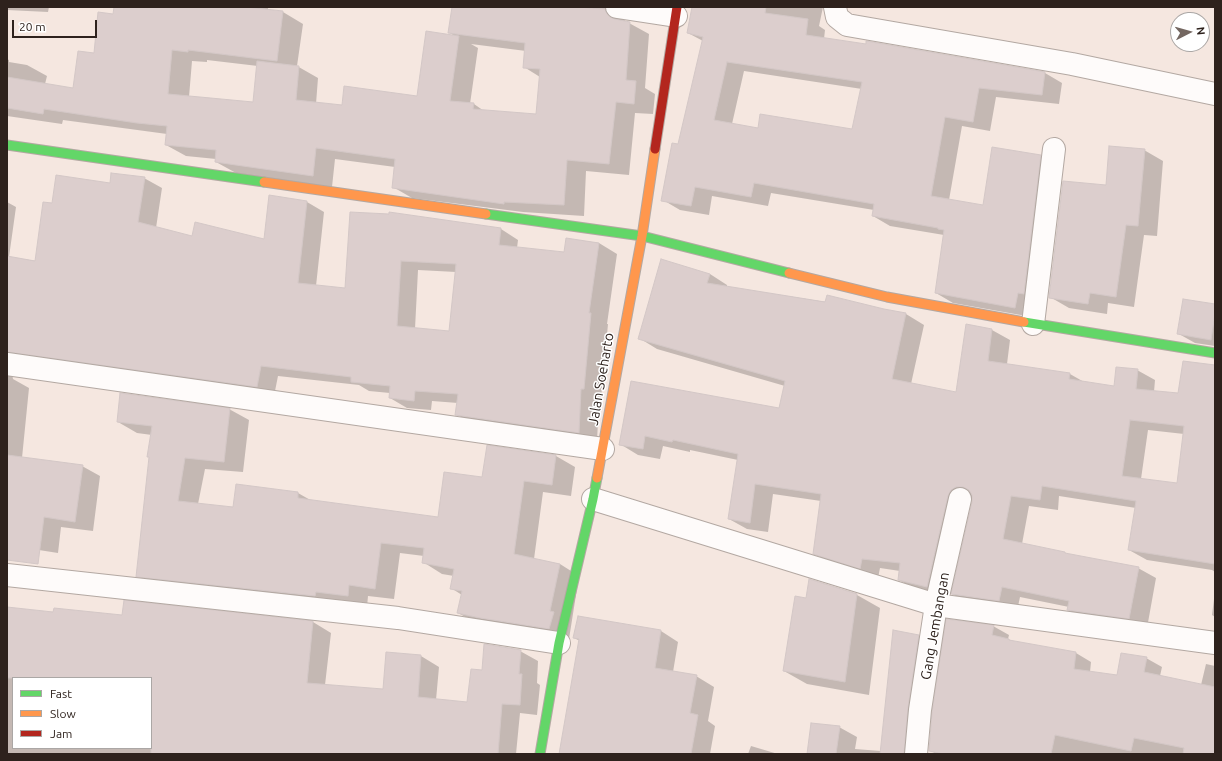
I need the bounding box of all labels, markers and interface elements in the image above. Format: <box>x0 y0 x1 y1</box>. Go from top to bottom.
scale bar <box>14 12 99 38</box>
north arrow <box>1170 12 1210 52</box>
text: 20 m <box>19 20 46 33</box>
text: N <box>1195 26 1207 36</box>
street label: Jalan Soeharto <box>585 331 617 427</box>
street label: Gang Jembangan <box>917 571 953 681</box>
legend <box>12 677 152 749</box>
text: Fast <box>50 687 72 700</box>
text: Slow <box>50 707 76 720</box>
text: Jam <box>50 727 72 740</box>

